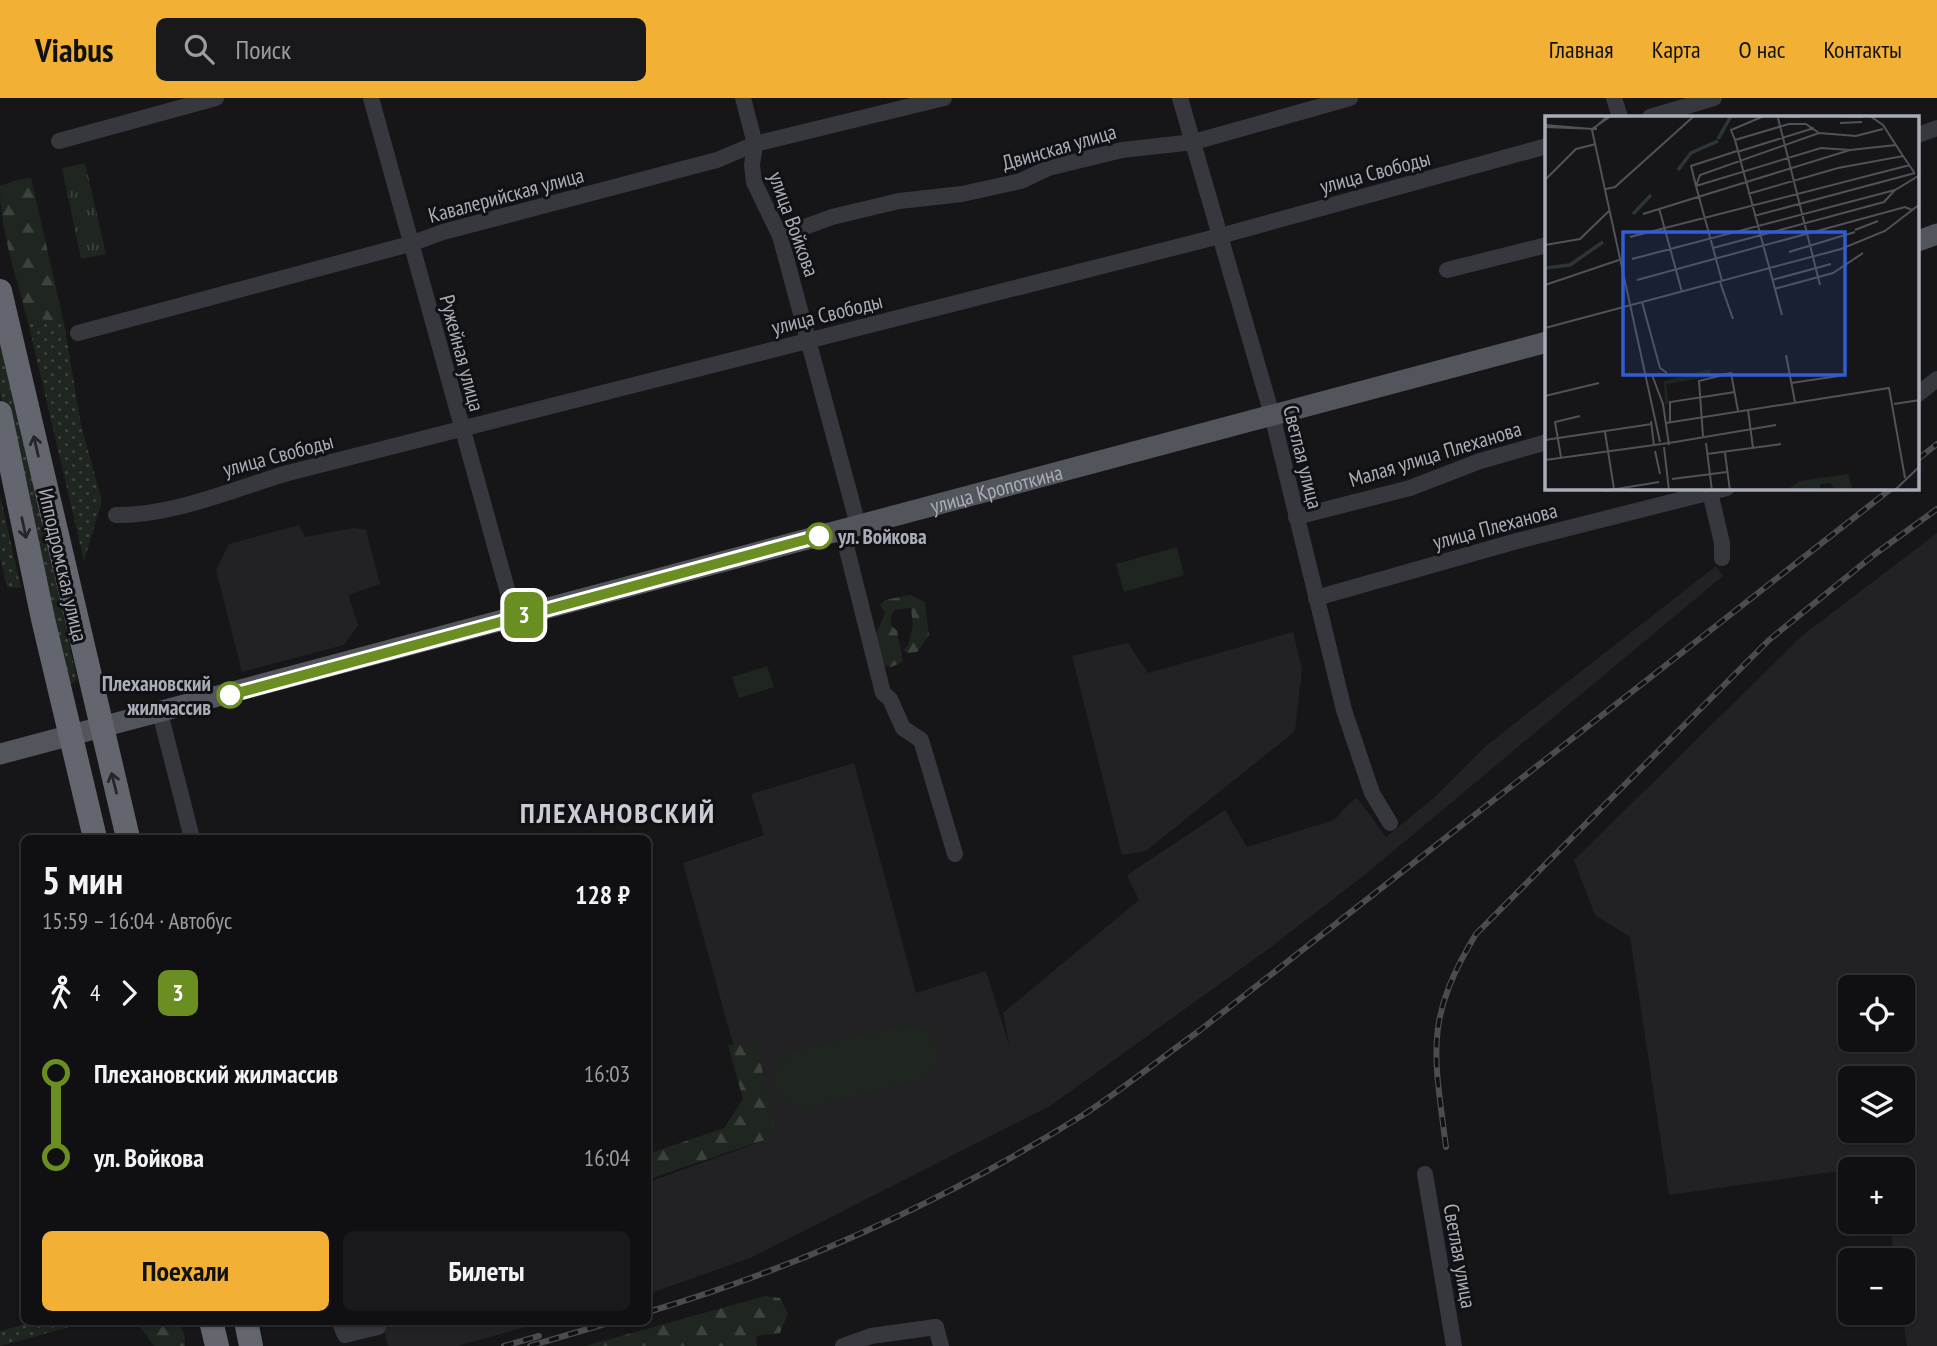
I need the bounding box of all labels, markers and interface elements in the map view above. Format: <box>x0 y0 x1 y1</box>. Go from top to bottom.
search box <box>156 18 646 81</box>
text: Viabus <box>35 28 114 71</box>
icon: search <box>180 30 218 68</box>
text: Поиск <box>236 33 291 66</box>
text: Главная <box>1549 34 1614 65</box>
text: Карта <box>1652 34 1701 65</box>
text: О нас <box>1739 34 1785 65</box>
text: Контакты <box>1823 34 1902 65</box>
inset map <box>1545 116 1920 490</box>
street label: Двинская улица <box>999 118 1119 176</box>
street label: улица Свободы <box>1317 144 1433 200</box>
street label: Кавалерийская улица <box>425 161 587 229</box>
street label: улица Войкова <box>763 168 825 280</box>
street label: улица Свободы <box>769 287 885 341</box>
street label: Ружейная улица <box>434 292 490 414</box>
street label: Светлая улица <box>1277 403 1329 511</box>
street label: Малая улица Плеханова <box>1346 415 1524 493</box>
street label: улица Свободы <box>220 427 336 483</box>
one-way arrow <box>29 435 42 458</box>
street label: улица Кропоткина <box>927 458 1065 519</box>
street label: Ипподромская улица <box>32 486 94 644</box>
street label: улица Плеханова <box>1430 496 1560 556</box>
one-way arrow <box>18 516 32 539</box>
marker: ул. Войкова <box>806 523 832 549</box>
place label: ул. Войкова <box>837 523 927 550</box>
line badge: 3 <box>501 592 547 638</box>
text: 3 <box>518 599 530 630</box>
place label: Плехановский жилмассив <box>102 670 211 721</box>
marker: Плехановский жилмассив <box>217 682 243 708</box>
one-way arrow <box>107 772 120 795</box>
district label: ПЛЕХАНОВСКИЙ <box>520 794 716 831</box>
text: 5 мин <box>42 855 123 904</box>
text: 128 ₽ <box>575 878 630 911</box>
text: 15:59 – 16:04 · Автобус <box>42 906 232 935</box>
icon: walk <box>42 974 80 1012</box>
icon: forward <box>110 974 148 1012</box>
map controls <box>1838 975 1915 1325</box>
button: locate <box>1838 975 1915 1052</box>
text: 3 <box>172 977 184 1008</box>
text: 4 <box>90 978 100 1007</box>
text: Плехановский жилмассив <box>94 1057 338 1090</box>
text: 16:03 <box>584 1059 630 1088</box>
button: layers <box>1838 1066 1915 1143</box>
text: ул. Войкова <box>94 1141 204 1174</box>
text: 16:04 <box>584 1143 630 1172</box>
button: + <box>1838 1157 1915 1234</box>
street label: Светлая улица <box>1438 1202 1482 1310</box>
button: Поехали <box>42 1231 329 1311</box>
button: Билеты <box>343 1231 630 1311</box>
button: − <box>1838 1248 1915 1325</box>

